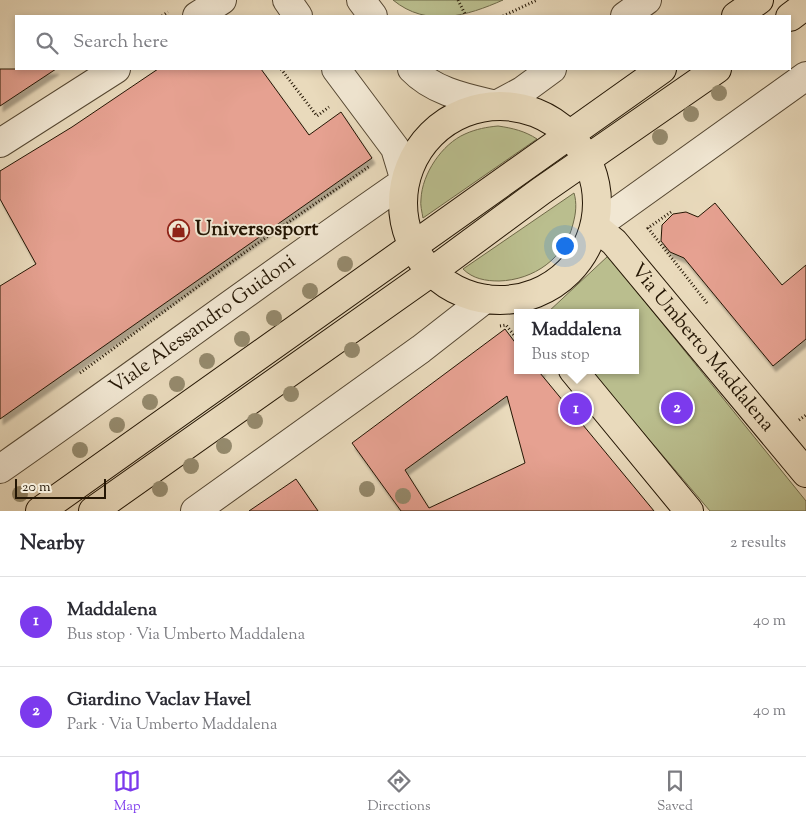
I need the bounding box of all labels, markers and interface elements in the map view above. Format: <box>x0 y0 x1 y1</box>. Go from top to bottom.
search box <box>15 15 791 70</box>
icon: search <box>33 29 61 57</box>
text: Search here <box>73 29 168 56</box>
place label: Universosport <box>195 216 319 245</box>
shop icon: Universosport <box>167 218 191 242</box>
your location <box>552 233 578 259</box>
street label: Viale Alessandro Guidoni <box>104 247 302 401</box>
street label: Via Umberto Maddalena <box>623 257 781 439</box>
popup <box>514 309 639 374</box>
text: Maddalena <box>532 317 621 344</box>
text: Bus stop <box>532 344 590 367</box>
pin: 2 <box>661 389 693 427</box>
pin: 1 <box>560 390 592 428</box>
scale bar <box>15 476 106 499</box>
text: 20 m <box>22 478 51 498</box>
text: Nearby <box>20 529 85 559</box>
text: 2 results <box>730 532 786 555</box>
text: Maddalena <box>67 597 157 624</box>
text: 1 <box>33 610 39 633</box>
text: 40 m <box>753 610 786 633</box>
text: Bus stop · Via Umberto Maddalena <box>67 624 305 647</box>
text: Giardino Vaclav Havel <box>67 687 251 714</box>
text: 2 <box>32 700 40 723</box>
text: 40 m <box>753 700 786 723</box>
text: Park · Via Umberto Maddalena <box>67 714 277 737</box>
tab: Map <box>113 767 141 817</box>
tab: Directions <box>367 767 431 817</box>
tab: Saved <box>657 767 693 817</box>

